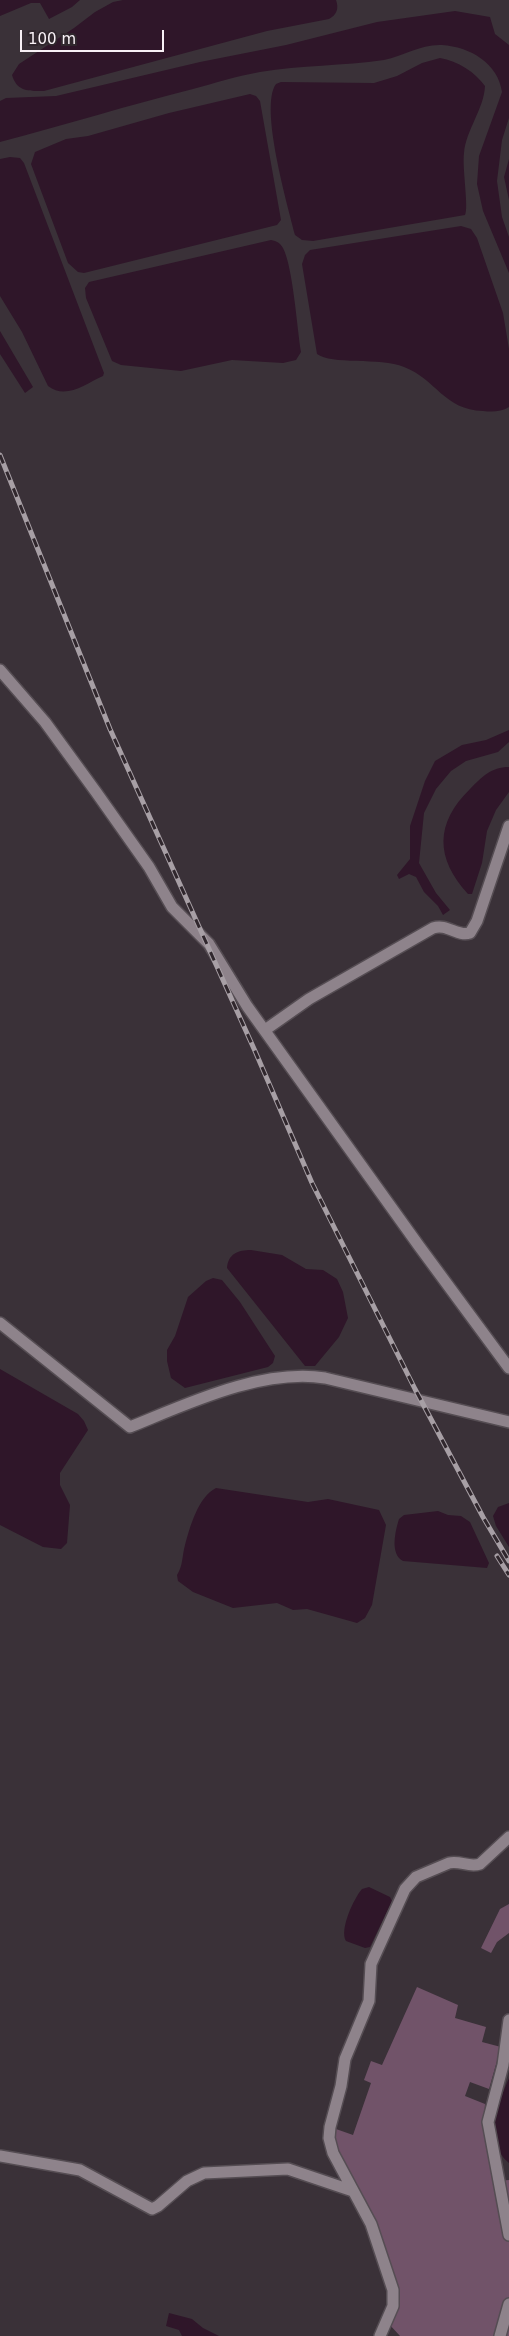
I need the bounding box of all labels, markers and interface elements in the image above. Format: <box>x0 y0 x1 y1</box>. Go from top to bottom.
scale bar <box>22 20 166 52</box>
text: 100 m <box>28 30 76 48</box>

